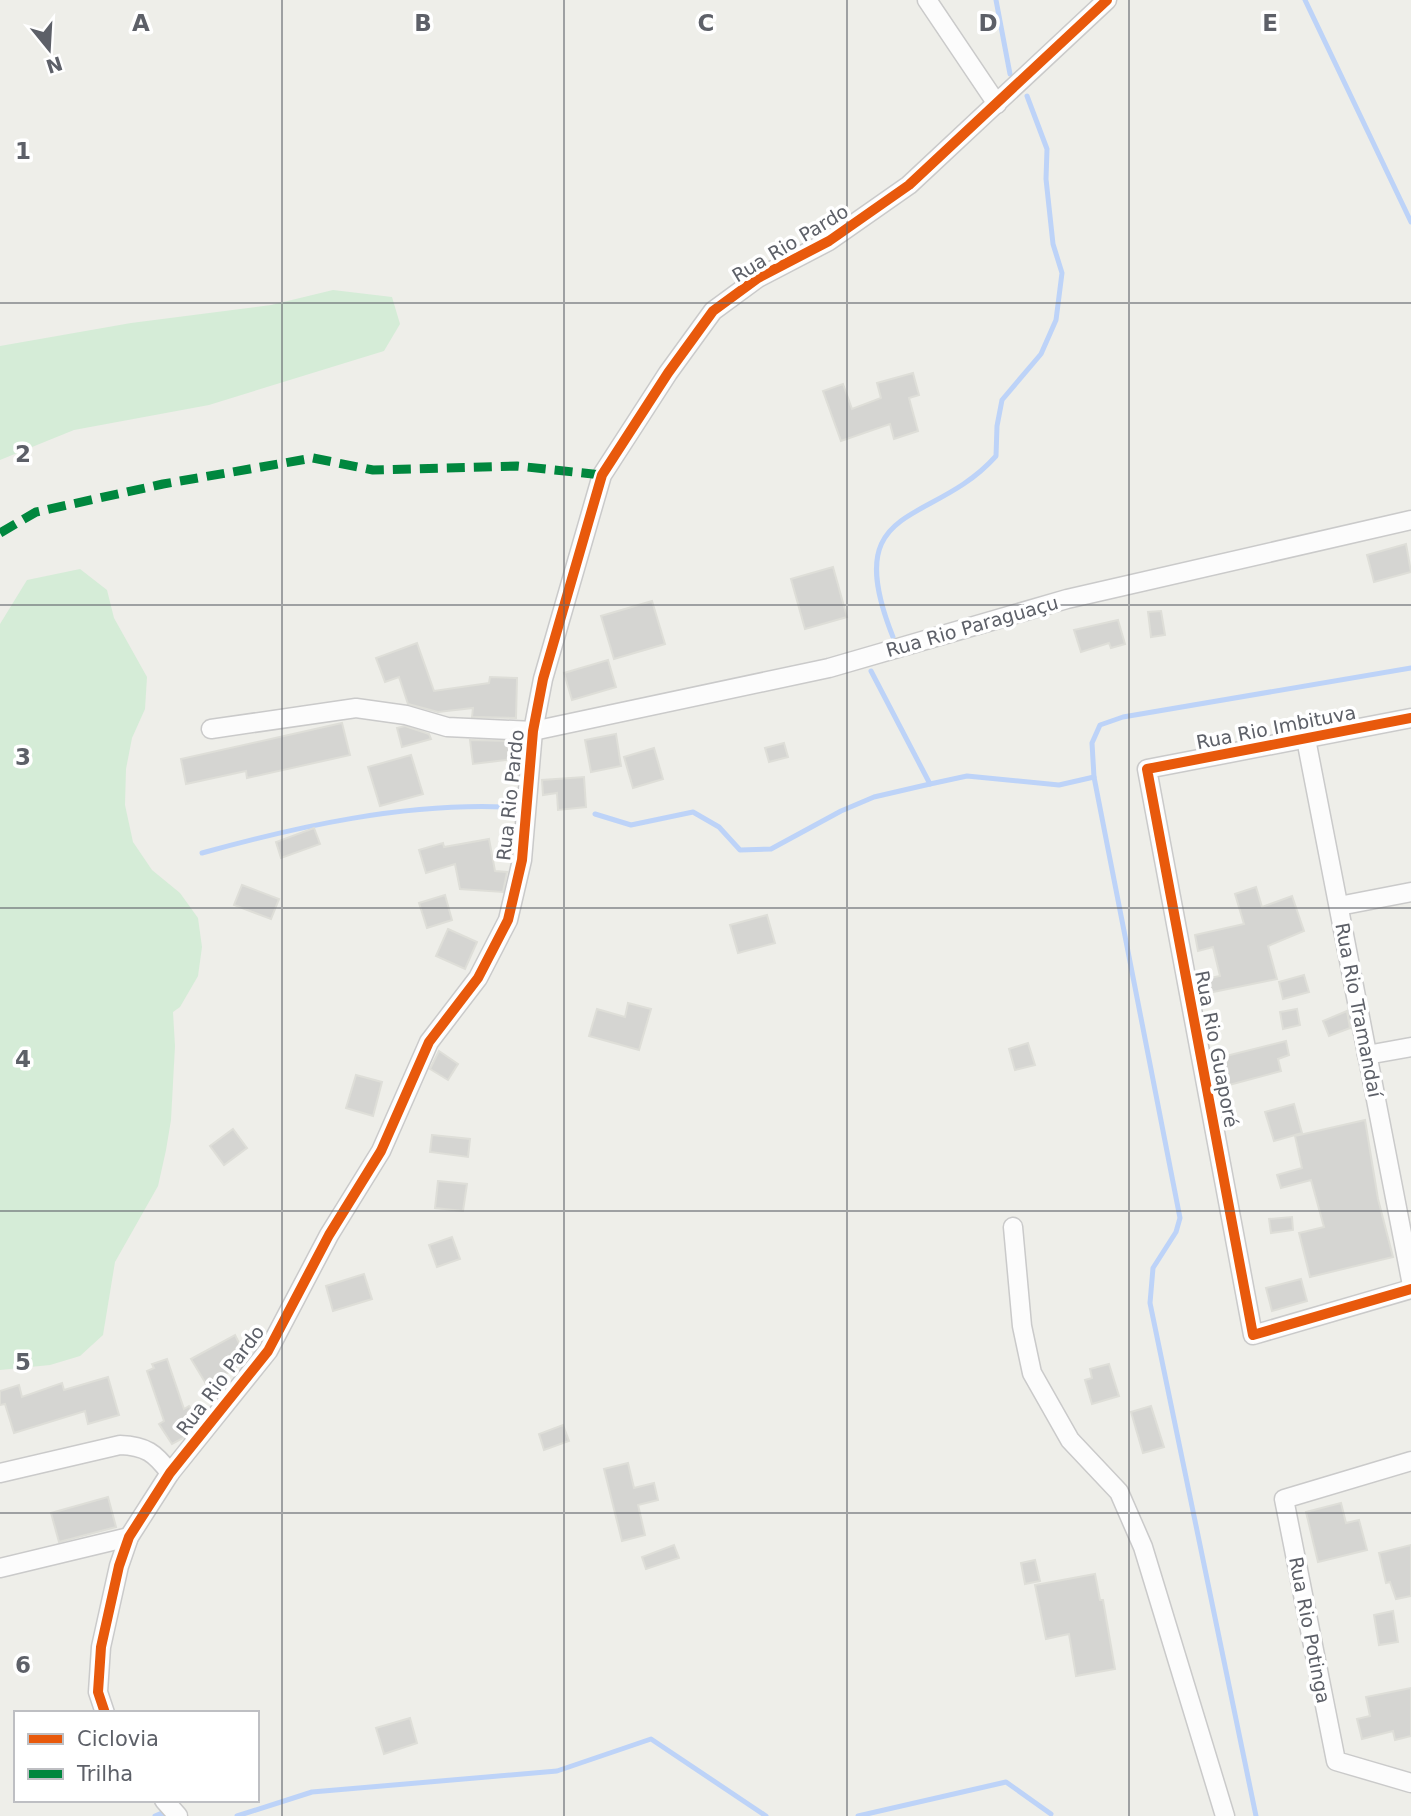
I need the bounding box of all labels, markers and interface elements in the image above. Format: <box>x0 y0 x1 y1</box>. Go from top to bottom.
text: A <box>132 10 150 36</box>
text: B <box>414 10 432 36</box>
text: C <box>698 10 714 36</box>
text: D <box>978 10 998 36</box>
text: E <box>1262 10 1278 36</box>
north arrow <box>14 14 84 84</box>
text: N <box>43 52 65 78</box>
text: 1 <box>15 138 31 164</box>
street label: Rua Rio Pardo <box>728 200 852 286</box>
text: 2 <box>15 441 31 467</box>
street label: Rua Rio Paraguaçu <box>883 591 1061 661</box>
street label: Rua Rio Imbituva <box>1194 701 1358 753</box>
street label: Rua Rio Pardo <box>492 728 528 862</box>
text: 3 <box>15 744 31 770</box>
street label: Rua Rio Tramandaí <box>1331 921 1387 1100</box>
street label: Rua Rio Guaporé <box>1191 969 1243 1129</box>
text: 4 <box>15 1046 31 1072</box>
street label: Rua Rio Pardo <box>172 1321 268 1439</box>
text: 5 <box>15 1349 31 1375</box>
street label: Rua Rio Potinga <box>1285 1555 1335 1705</box>
text: 6 <box>15 1652 31 1678</box>
legend <box>14 1711 259 1802</box>
text: Ciclovia <box>77 1727 159 1751</box>
text: Trilha <box>76 1762 133 1786</box>

